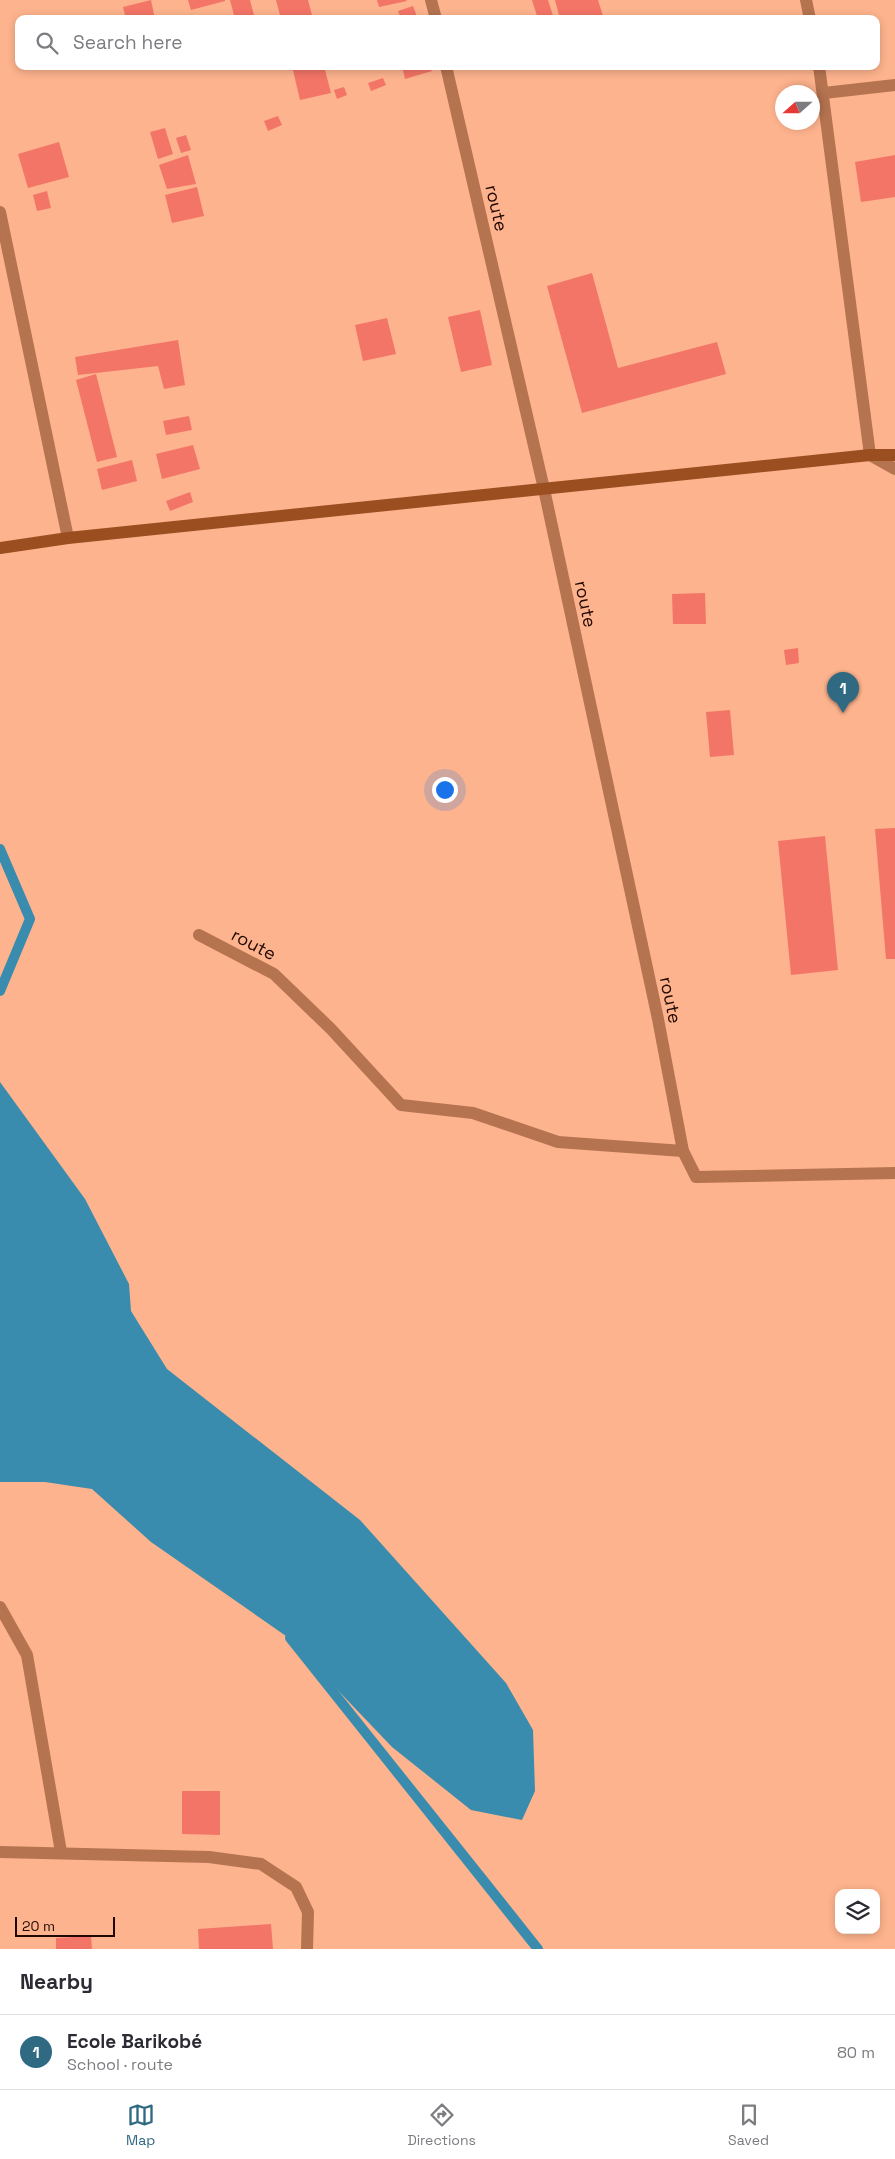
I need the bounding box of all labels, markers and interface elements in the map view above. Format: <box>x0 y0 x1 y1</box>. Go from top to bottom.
search box <box>15 15 880 70</box>
icon: search <box>33 29 61 57</box>
text: Search here <box>73 30 183 55</box>
north arrow <box>775 85 820 130</box>
street label: route <box>480 182 514 234</box>
street label: route <box>570 579 602 629</box>
pin: 1 <box>827 672 859 713</box>
your location <box>432 777 458 803</box>
street label: route <box>228 923 280 965</box>
street label: route <box>655 975 687 1025</box>
map controls <box>835 1889 880 1934</box>
button: layers <box>835 1889 880 1934</box>
scale bar <box>15 1914 115 1937</box>
text: 20 m <box>22 1917 55 1935</box>
text: Nearby <box>20 1968 93 1995</box>
text: Ecole Barikobé <box>67 2029 202 2054</box>
text: 1 <box>32 2042 40 2063</box>
text: 80 m <box>837 2042 875 2063</box>
text: School · route <box>67 2054 173 2075</box>
tab: Map <box>126 2101 155 2149</box>
tab: Directions <box>407 2101 476 2149</box>
tab: Saved <box>728 2101 769 2149</box>

